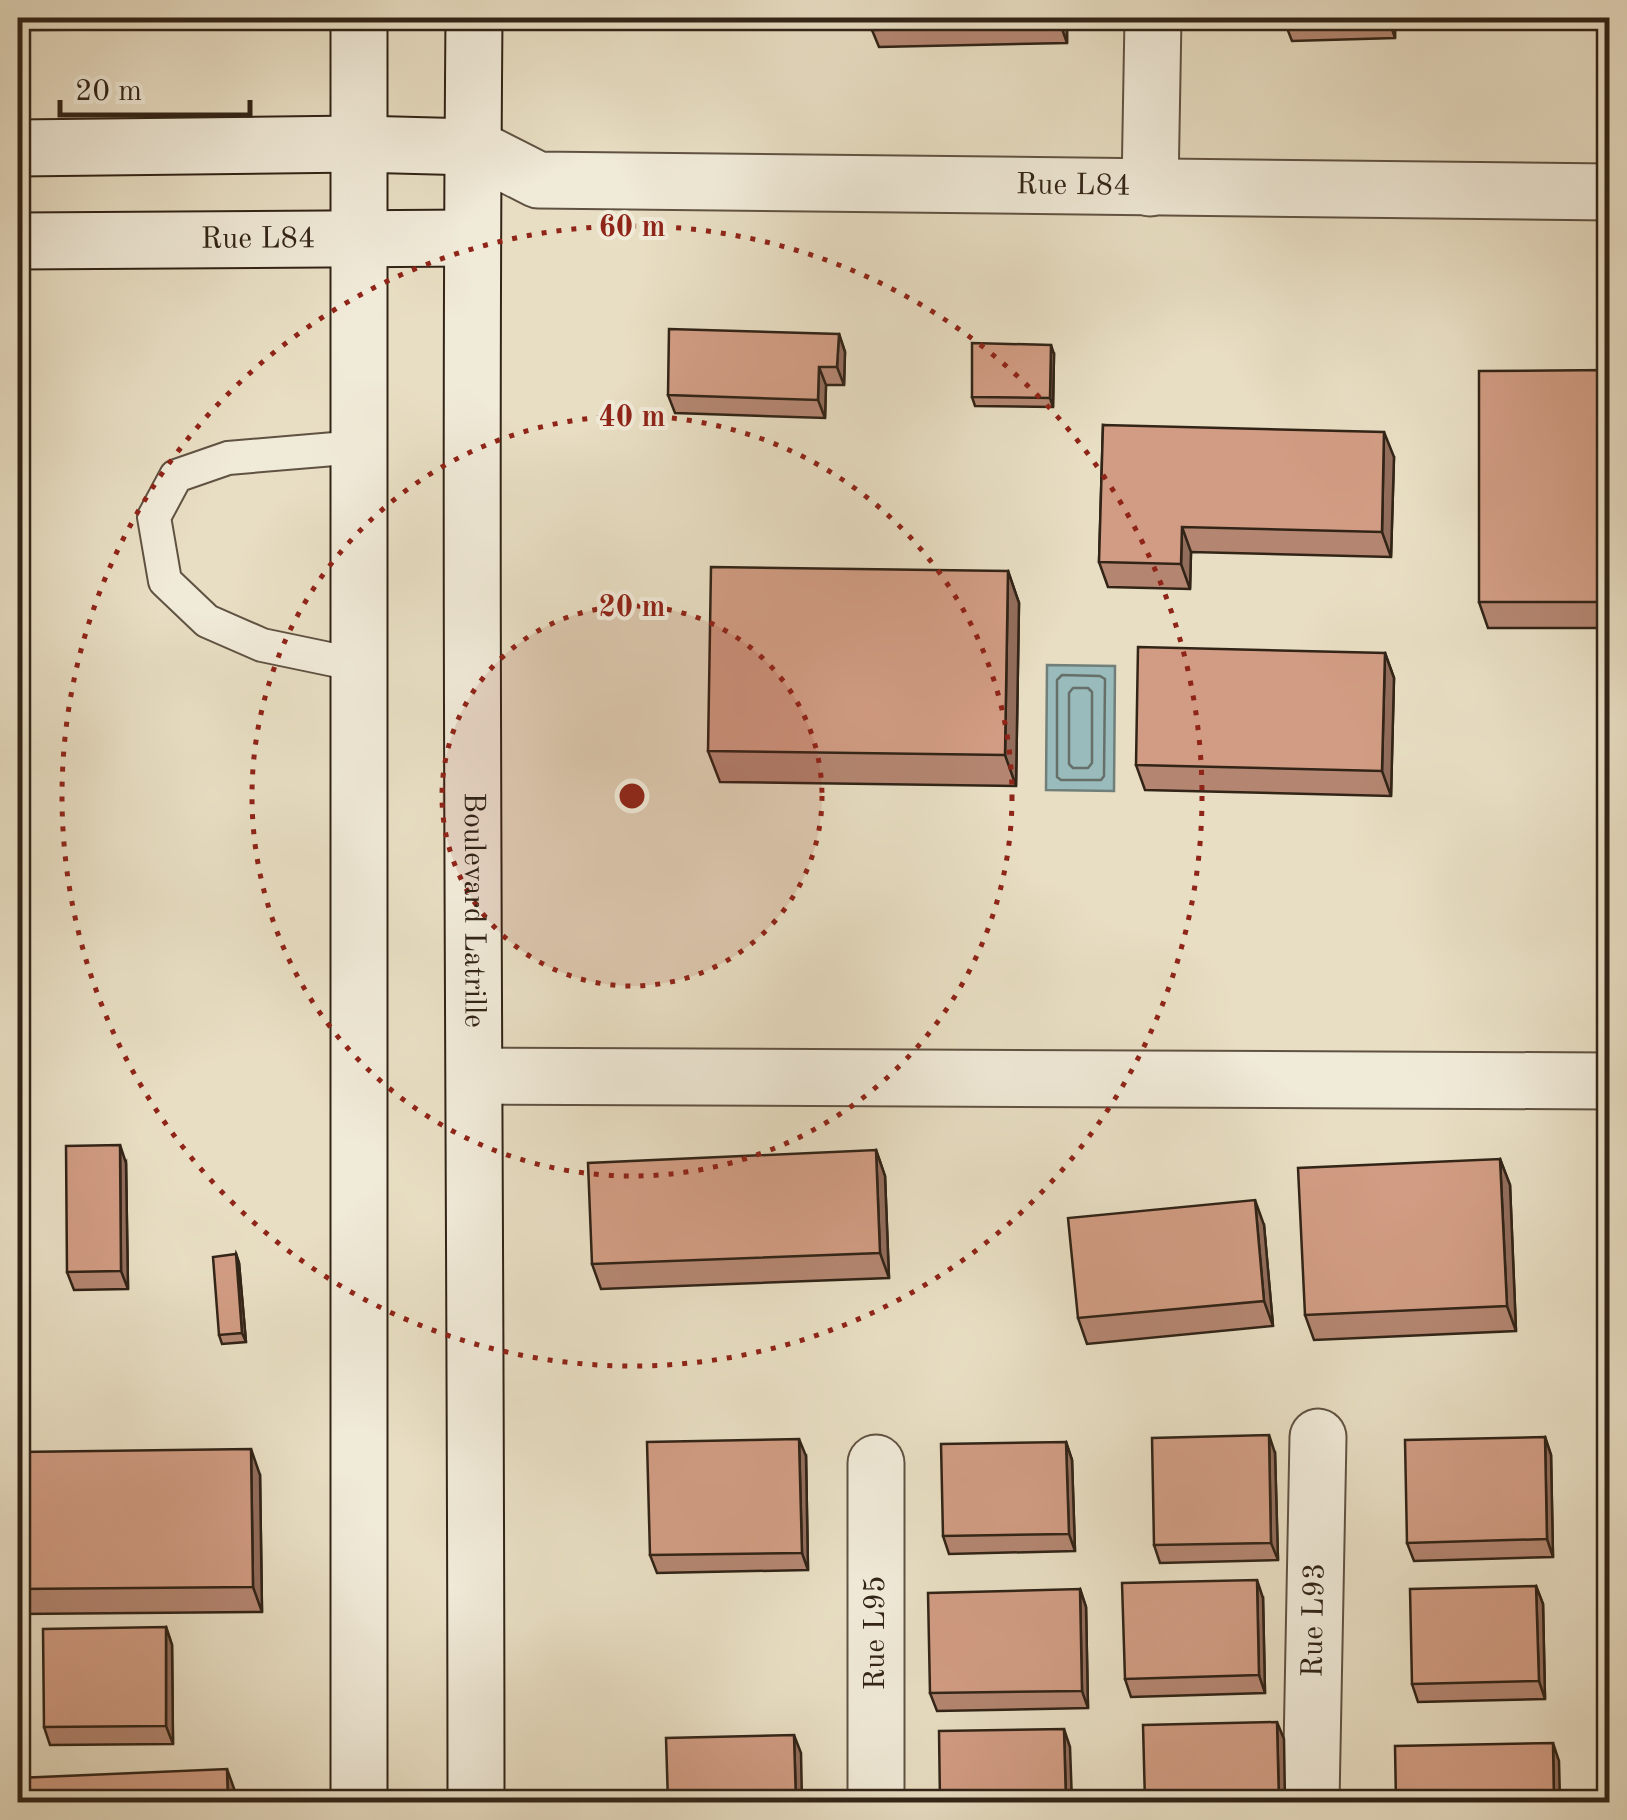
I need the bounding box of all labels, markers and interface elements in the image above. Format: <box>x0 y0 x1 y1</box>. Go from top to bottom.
scale bar <box>60 55 250 117</box>
text: 20 m <box>75 77 142 107</box>
street label: Rue L84 <box>1016 170 1131 202</box>
text: 60 m <box>598 213 666 243</box>
street label: Rue L84 <box>201 224 315 255</box>
text: 40 m <box>598 403 666 433</box>
text: 20 m <box>598 593 666 623</box>
centre of rings <box>614 778 650 814</box>
street label: Boulevard Latrille <box>458 792 489 1028</box>
street label: Rue L93 <box>1298 1562 1331 1678</box>
street label: Rue L95 <box>861 1576 891 1690</box>

